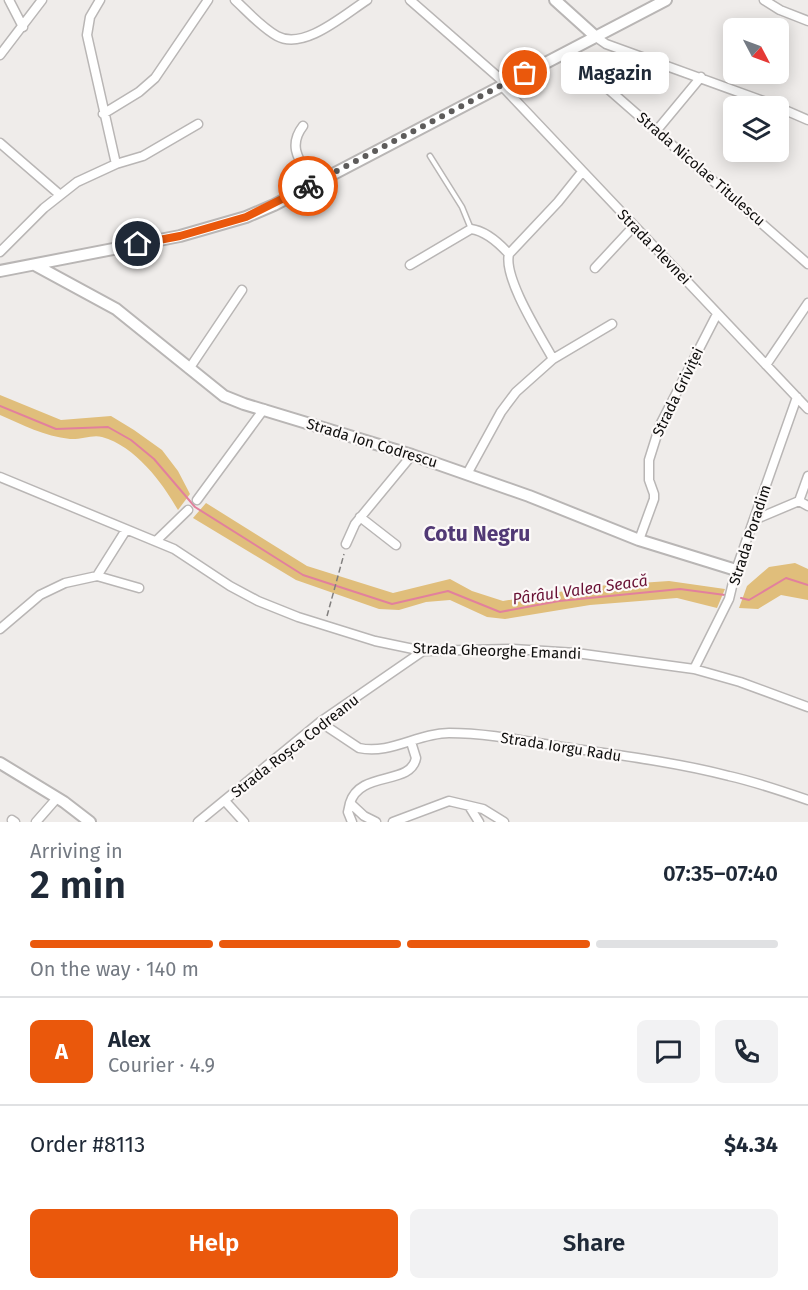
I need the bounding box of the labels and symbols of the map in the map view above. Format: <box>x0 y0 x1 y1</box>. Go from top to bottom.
north arrow <box>723 18 789 84</box>
pin <box>499 47 550 98</box>
callout: Magazin <box>561 52 669 94</box>
street label: Strada Nicolae Titulescu <box>633 108 769 230</box>
courier <box>278 156 338 216</box>
street label: Strada Plevnei <box>614 206 694 288</box>
pin <box>112 218 163 269</box>
street label: Strada Griviței <box>649 345 708 440</box>
street label: Strada Ion Codrescu <box>304 414 440 472</box>
street label: Strada Poradim <box>725 482 775 588</box>
district label: Cotu Negru <box>424 521 530 547</box>
water label: Pârâul Valea Seacă <box>511 571 649 608</box>
street label: Strada Gheorghe Emandi <box>412 639 582 663</box>
street label: Strada Roșca Codreanu <box>228 691 363 802</box>
street label: Strada Iorgu Radu <box>499 729 623 765</box>

